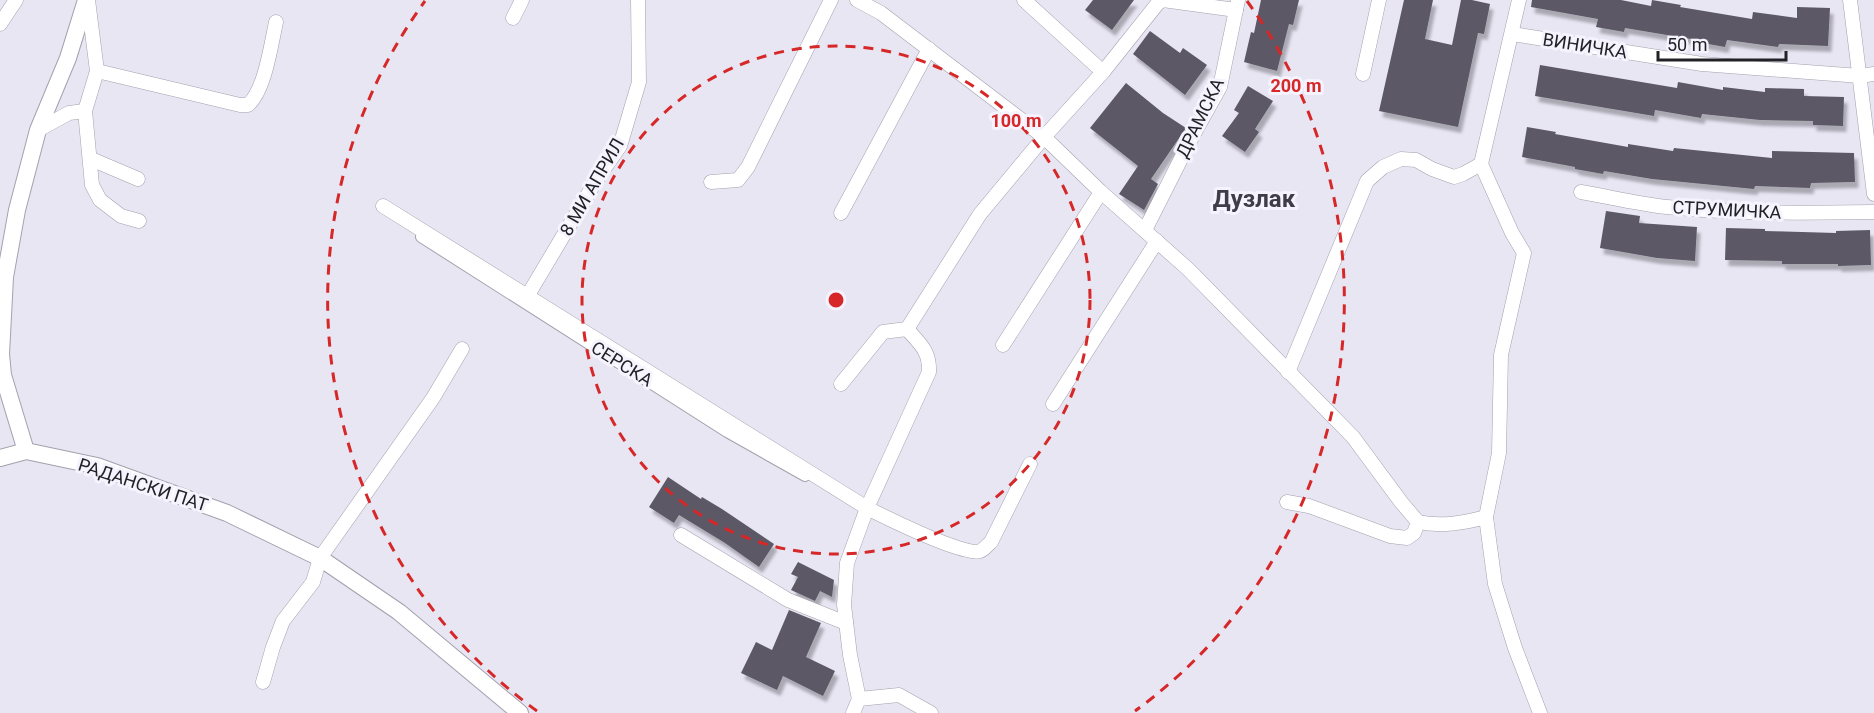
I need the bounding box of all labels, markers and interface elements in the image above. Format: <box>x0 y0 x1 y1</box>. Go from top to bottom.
scale bar <box>1658 24 1786 62</box>
street label: ВИНИЧКА <box>1541 28 1629 63</box>
text: 50 m <box>1667 34 1707 55</box>
street label: ДРАМСКА <box>1171 74 1228 161</box>
text: 200 m <box>1270 75 1322 96</box>
text: 100 m <box>990 110 1042 131</box>
street label: 8 МИ АПРИЛ <box>555 134 628 239</box>
district label: Дузлак <box>1213 185 1296 213</box>
street label: СТРУМИЧКА <box>1672 196 1782 223</box>
centre of rings <box>826 290 846 310</box>
street label: СЕРСКА <box>588 337 657 391</box>
street label: РАДАНСКИ ПАТ <box>76 454 211 515</box>

